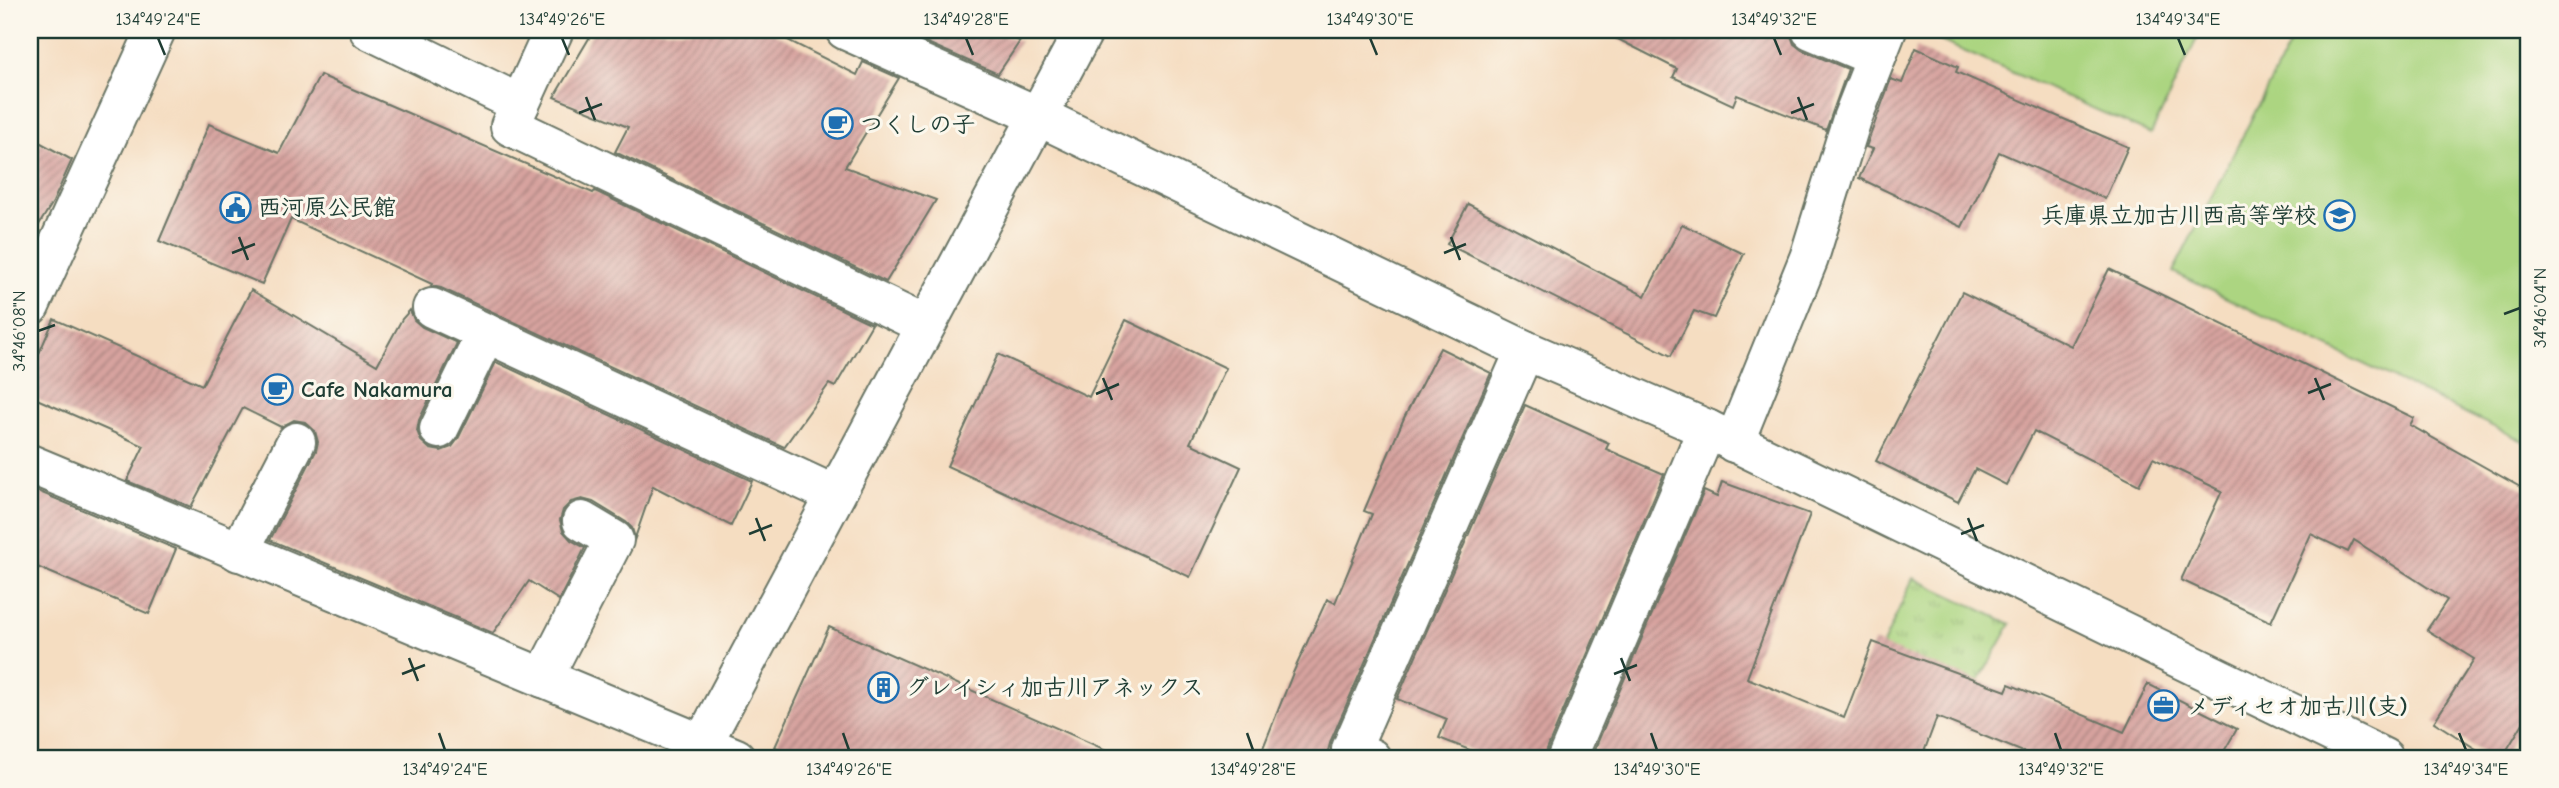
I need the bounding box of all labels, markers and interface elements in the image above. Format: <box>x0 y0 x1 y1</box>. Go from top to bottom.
text: 134°49'24"E <box>115 9 201 30</box>
text: 134°49'26"E <box>519 9 605 30</box>
text: 134°49'28"E <box>923 9 1009 30</box>
text: 134°49'30"E <box>1326 9 1414 30</box>
text: 134°49'32"E <box>1731 9 1817 30</box>
text: 134°49'34"E <box>2136 9 2221 30</box>
cafe icon: つくしの子 <box>820 107 854 141</box>
place label: つくしの子 <box>860 111 975 138</box>
public building icon: 西河原公民館 <box>218 190 252 224</box>
place label: 西河原公民館 <box>258 194 396 221</box>
school or university icon: 兵庫県立加古川西高等学校 <box>2323 198 2357 232</box>
place label: 兵庫県立加古川西高等学校 <box>2041 202 2317 229</box>
text: 34°46'04"N <box>2530 268 2551 348</box>
text: 34°46'08"N <box>9 290 30 372</box>
cafe icon: Cafe Nakamura <box>261 372 295 406</box>
place label: Cafe Nakamura <box>301 376 453 403</box>
building icon: グレイシィ加古川アネックス <box>866 670 900 704</box>
place label: グレイシィ加古川アネックス <box>906 674 1204 701</box>
office icon: メディセオ加古川(支) <box>2147 689 2181 723</box>
place label: メディセオ加古川(支) <box>2187 693 2408 720</box>
text: 134°49'24"E <box>402 759 488 780</box>
text: 134°49'26"E <box>806 759 892 780</box>
text: 134°49'28"E <box>1210 759 1296 780</box>
text: 134°49'30"E <box>1613 759 1701 780</box>
text: 134°49'32"E <box>2018 759 2104 780</box>
text: 134°49'34"E <box>2424 759 2509 780</box>

